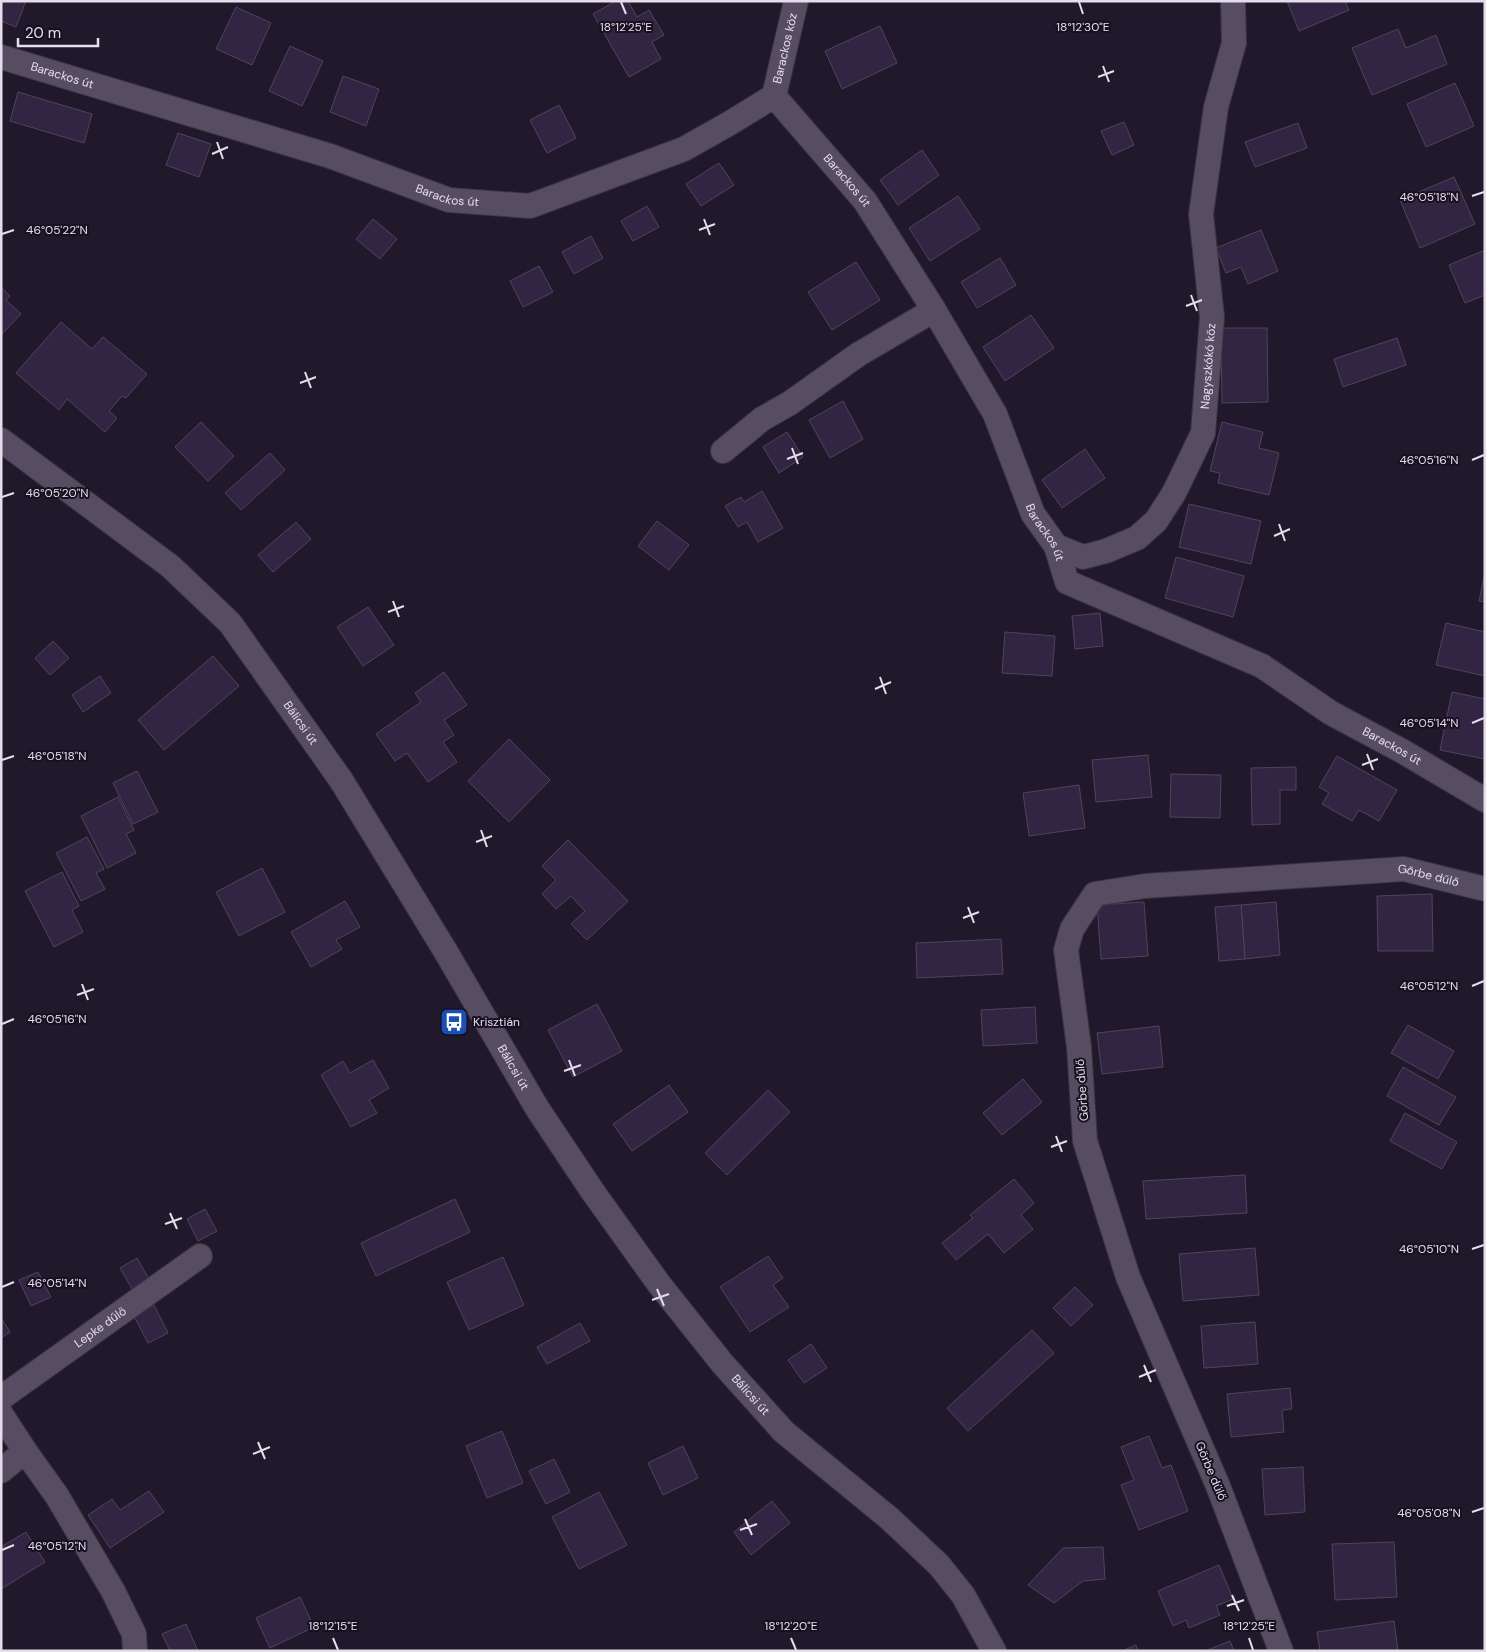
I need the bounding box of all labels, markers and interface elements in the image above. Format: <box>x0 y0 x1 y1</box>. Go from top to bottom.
street label: Barackos köz <box>769 11 801 85</box>
scale bar <box>18 15 98 47</box>
text: 18°12'25"E <box>600 19 652 35</box>
text: 18°12'30"E <box>1056 19 1110 35</box>
text: 20 m <box>25 23 61 43</box>
street label: Barackos út <box>29 58 96 93</box>
street label: Barackos út <box>820 150 875 210</box>
street label: Barackos út <box>413 180 480 210</box>
text: 46°05'18"N <box>1400 189 1459 205</box>
text: 46°05'22"N <box>26 222 88 238</box>
street label: Nagyszkókó köz <box>1197 323 1220 410</box>
text: 46°05'16"N <box>1399 452 1459 468</box>
text: 46°05'20"N <box>26 485 88 501</box>
street label: Barackos út <box>1022 501 1068 563</box>
street label: Bálicsi út <box>280 698 322 748</box>
text: 46°05'14"N <box>1400 715 1458 731</box>
street label: Barackos út <box>1360 723 1425 769</box>
text: 46°05'18"N <box>28 748 87 764</box>
street label: Görbe dűlő <box>1397 861 1461 890</box>
text: 46°05'12"N <box>1400 978 1458 994</box>
bus stop icon: Krisztián <box>439 1007 469 1037</box>
text: 46°05'16"N <box>27 1011 87 1027</box>
place label: Krisztián <box>473 1014 520 1030</box>
street label: Bálicsi út <box>494 1042 533 1093</box>
street label: Görbe dűlő <box>1072 1058 1092 1122</box>
text: 46°05'10"N <box>1399 1241 1459 1257</box>
text: 46°05'14"N <box>28 1275 86 1291</box>
street label: Lepke dűlő <box>71 1303 130 1351</box>
street label: Bálicsi út <box>728 1371 773 1419</box>
street label: Görbe dűlő <box>1191 1439 1231 1503</box>
text: 46°05'08"N <box>1397 1505 1461 1521</box>
text: 46°05'12"N <box>28 1538 86 1554</box>
text: 18°12'15"E <box>309 1618 358 1634</box>
text: 18°12'20"E <box>765 1618 818 1634</box>
text: 18°12'25"E <box>1223 1618 1275 1634</box>

